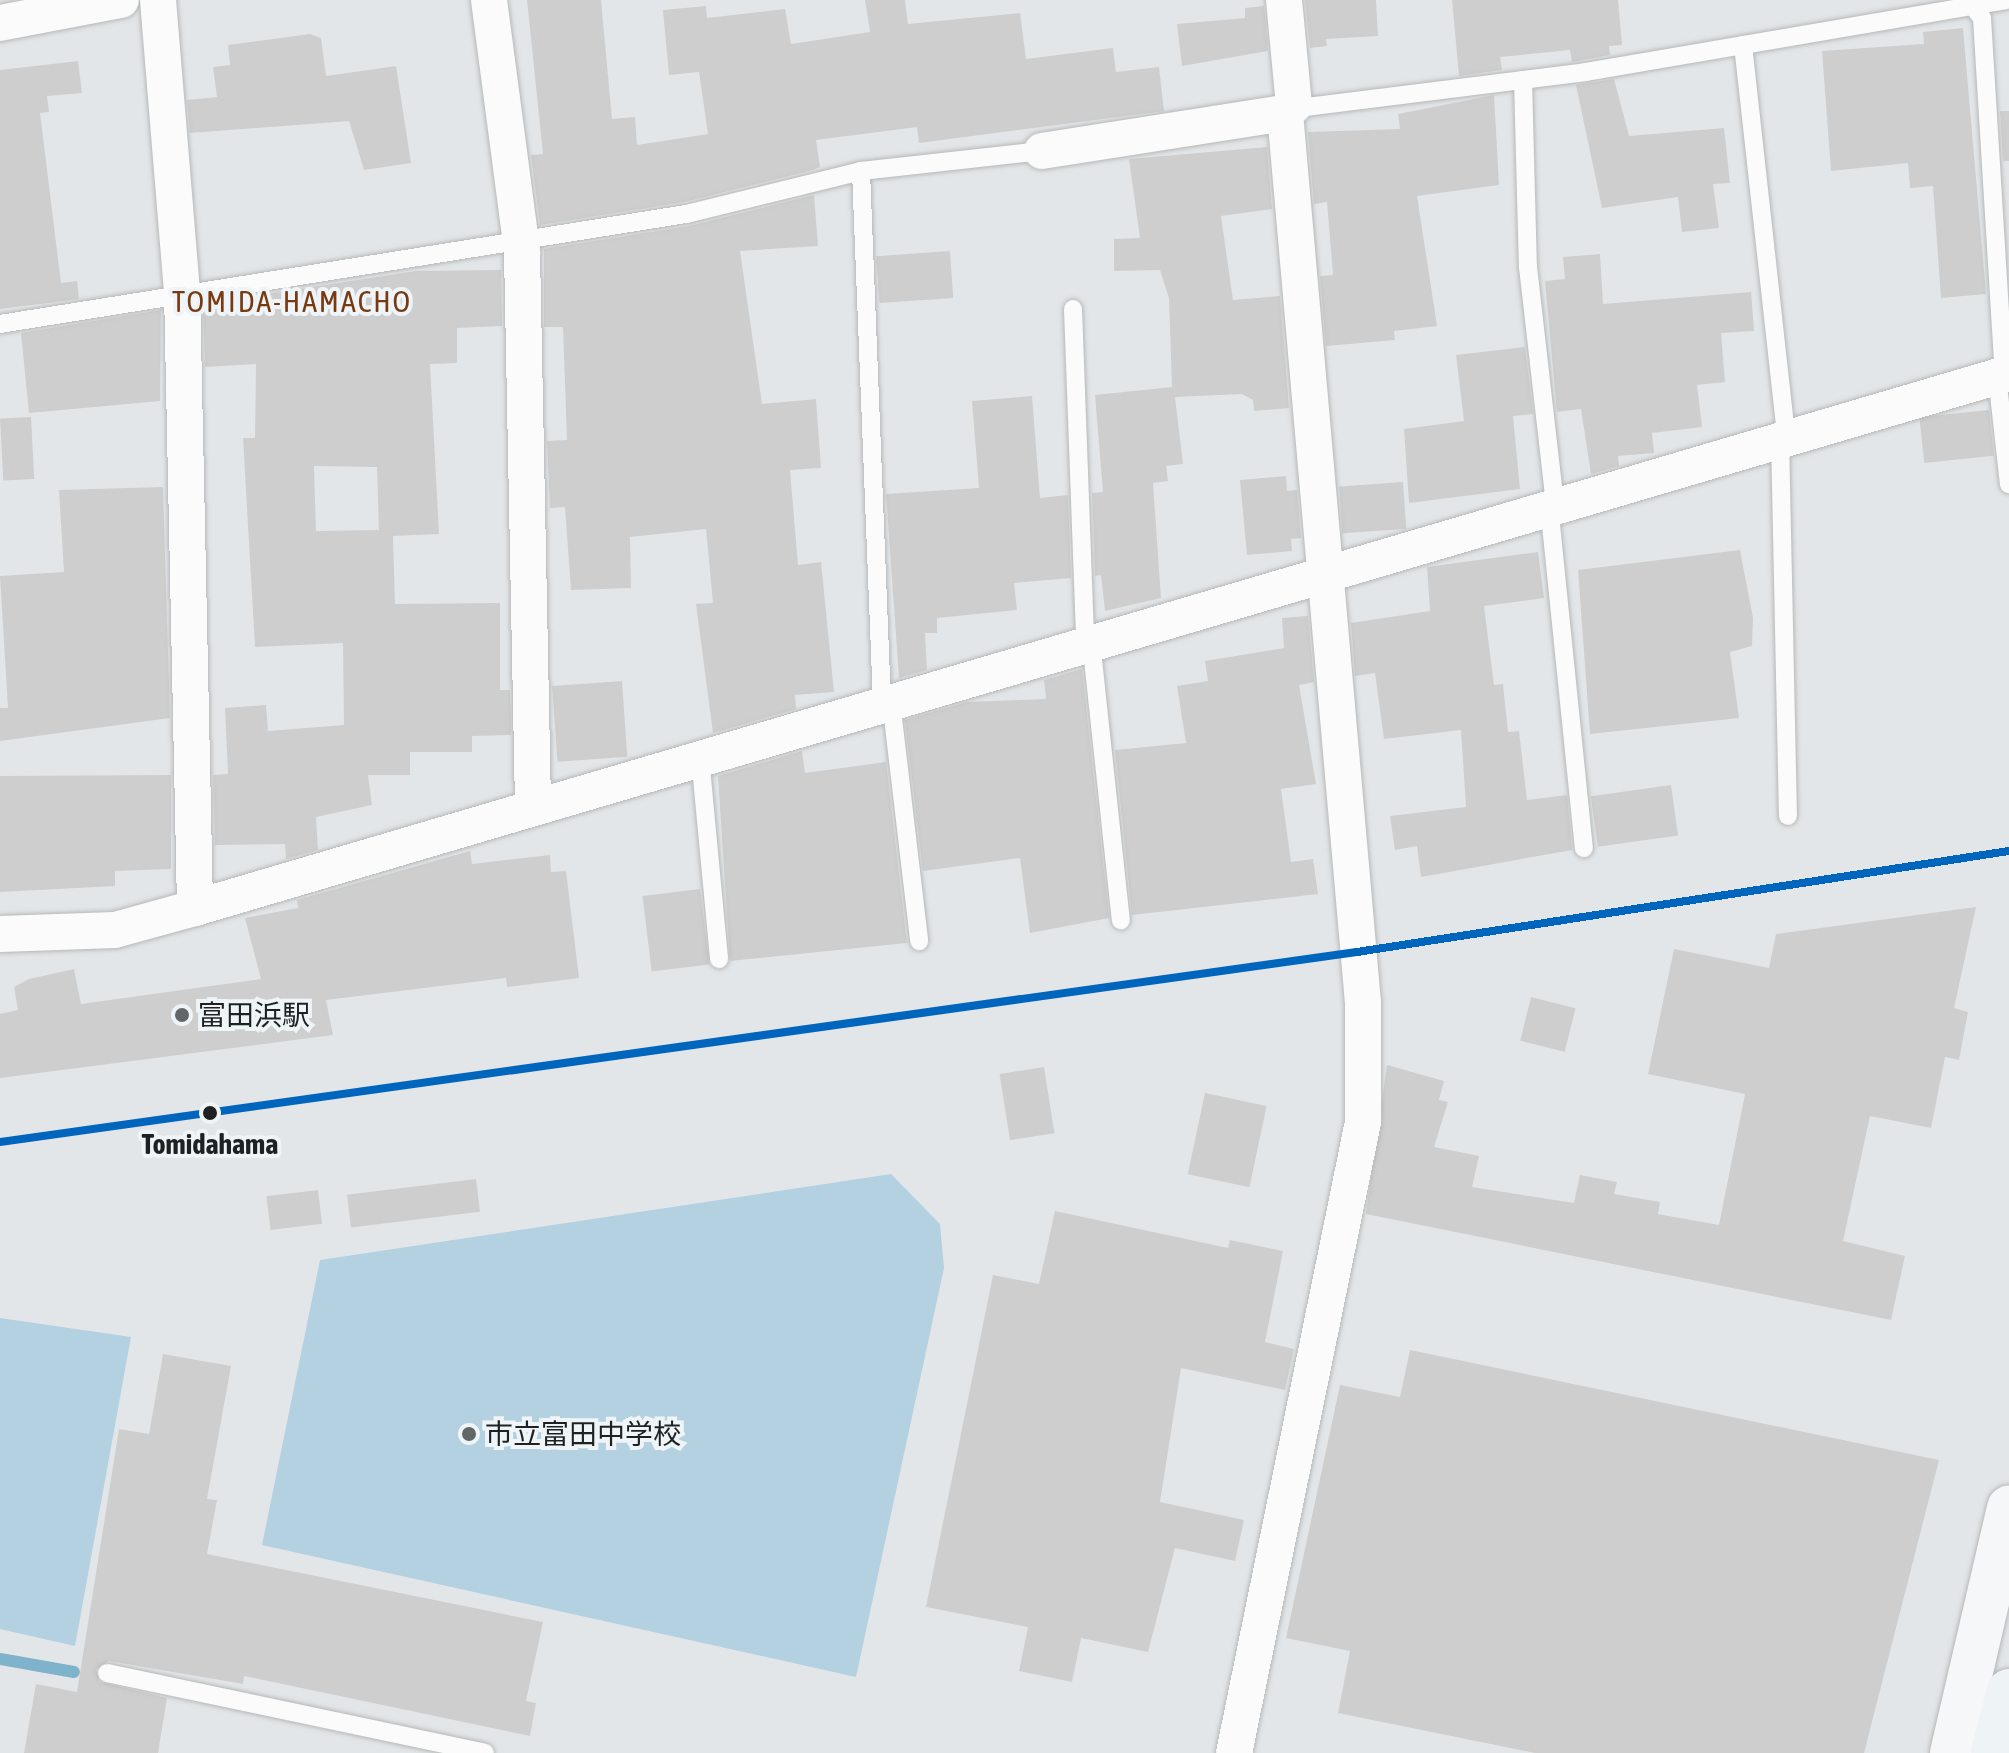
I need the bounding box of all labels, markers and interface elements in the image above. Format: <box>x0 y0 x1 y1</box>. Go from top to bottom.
district label: TOMIDA-HAMACHO <box>172 283 412 319</box>
place label: 富田浜駅 <box>198 998 310 1032</box>
marker: 富田浜駅 <box>173 1006 191 1024</box>
marker: Tomidahama <box>199 1102 221 1124</box>
place label: Tomidahama <box>142 1127 278 1161</box>
place label: 市立富田中学校 <box>485 1417 681 1451</box>
marker: 市立富田中学校 <box>460 1425 478 1443</box>

